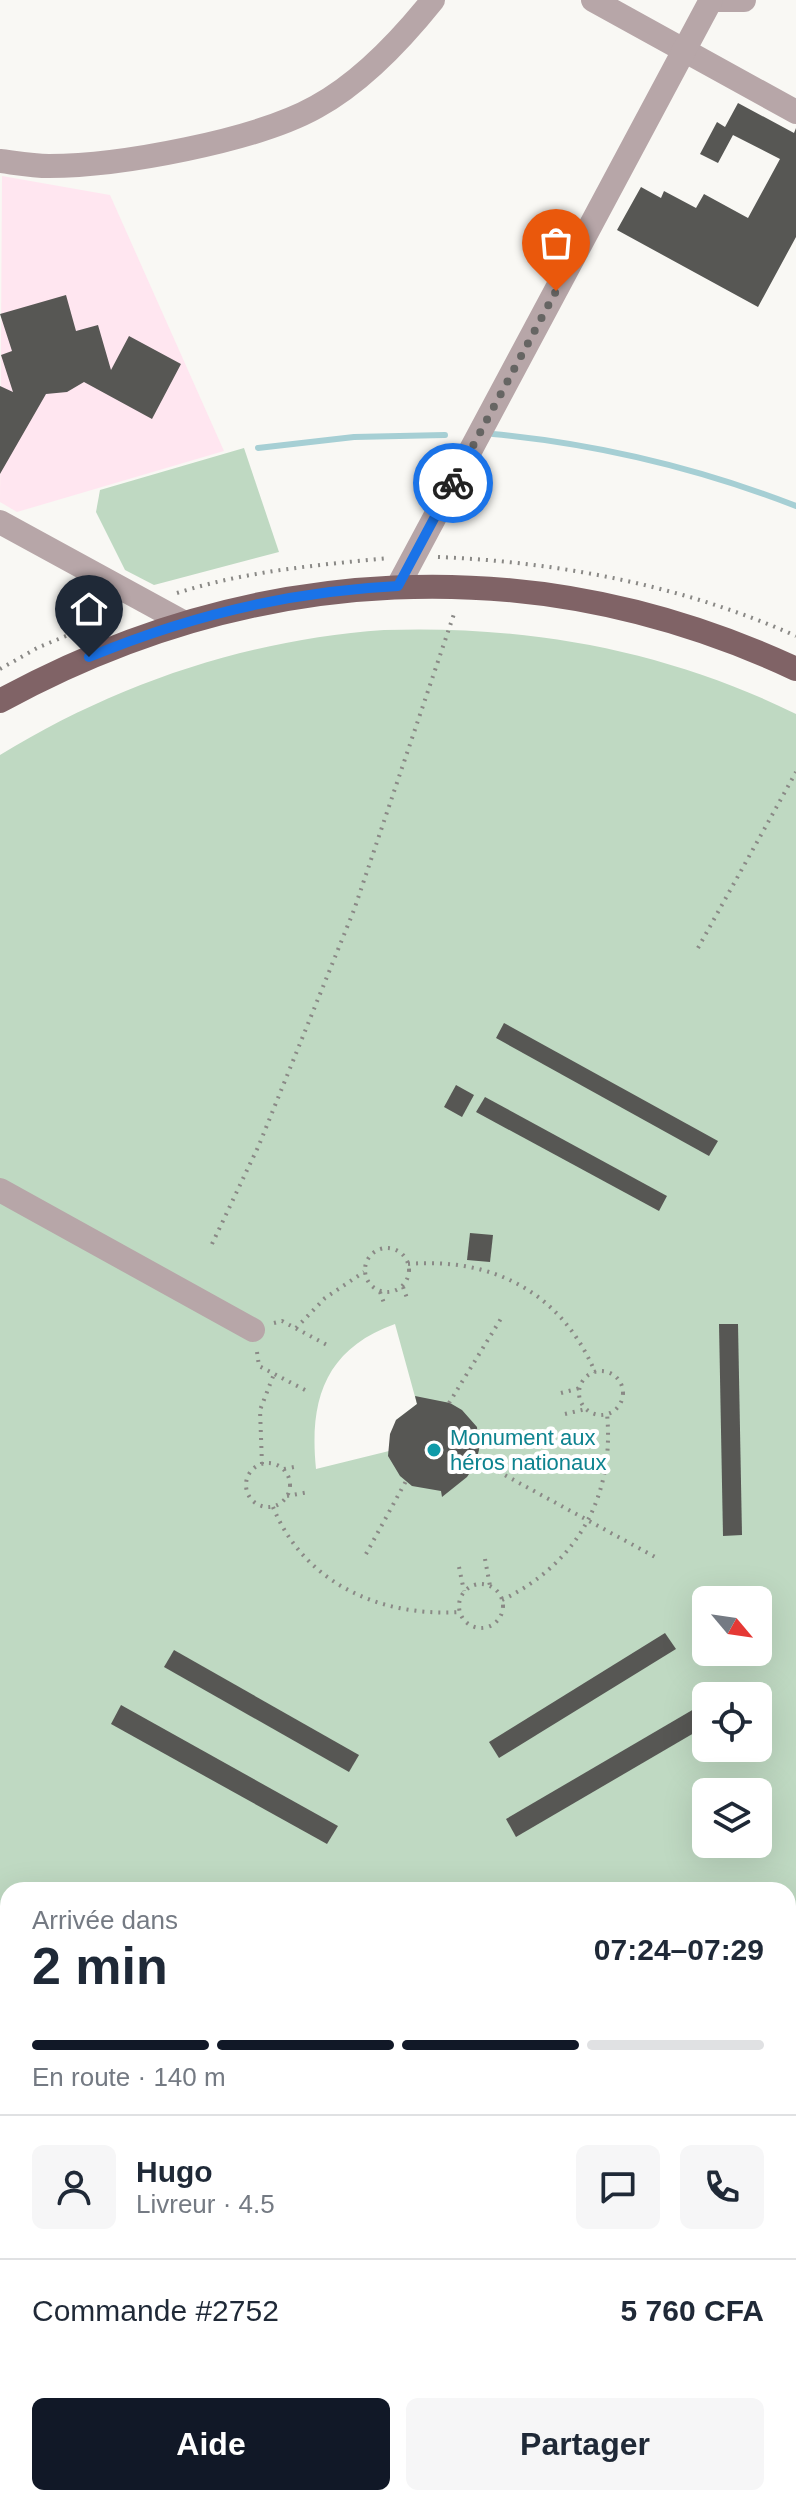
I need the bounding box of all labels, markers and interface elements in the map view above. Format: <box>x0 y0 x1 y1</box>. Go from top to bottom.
pin <box>522 209 590 291</box>
icon: bag <box>534 221 578 265</box>
courier <box>413 443 493 523</box>
icon: bike <box>431 461 475 505</box>
pin <box>55 575 123 657</box>
icon: home <box>67 587 111 631</box>
place label: Monument aux héros nationaux <box>450 1425 607 1475</box>
marker: Monument aux héros nationaux <box>425 1441 443 1459</box>
north arrow <box>692 1586 772 1666</box>
map controls <box>692 1586 772 1858</box>
button: locate <box>692 1682 772 1762</box>
button: layers <box>692 1778 772 1858</box>
text: Arrivée dans <box>32 1905 178 1935</box>
text: 07:24–07:29 <box>594 1933 764 1966</box>
text: 2 min <box>32 1937 168 1995</box>
text: En route · 140 m <box>32 2062 226 2092</box>
button: person <box>32 2145 116 2229</box>
button: chat <box>576 2145 660 2229</box>
button: phone <box>680 2145 764 2229</box>
text: Hugo <box>136 2155 213 2188</box>
text: Livreur · 4.5 <box>136 2189 275 2219</box>
text: Commande #2752 <box>32 2294 279 2327</box>
text: 5 760 CFA <box>621 2294 764 2327</box>
button: Aide <box>32 2398 390 2490</box>
button: Partager <box>406 2398 764 2490</box>

